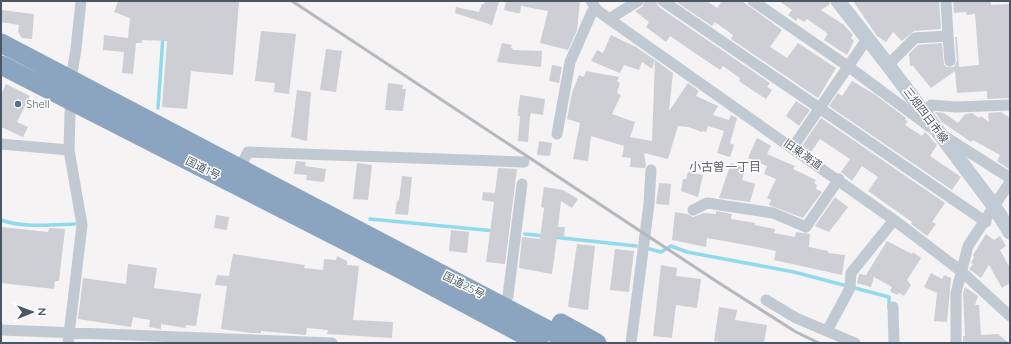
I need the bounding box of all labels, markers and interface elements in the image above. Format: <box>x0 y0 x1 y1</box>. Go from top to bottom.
street label: 三畑四日市線 <box>901 84 951 146</box>
place label: Shell <box>26 97 50 111</box>
marker: Shell <box>13 99 23 109</box>
street label: 旧東海道 <box>781 136 825 172</box>
street label: 国道1号 <box>183 153 223 183</box>
district label: 小古曽一丁目 <box>689 159 761 174</box>
street label: 国道25号 <box>441 269 487 301</box>
north arrow <box>12 292 52 332</box>
text: N <box>35 308 49 316</box>

